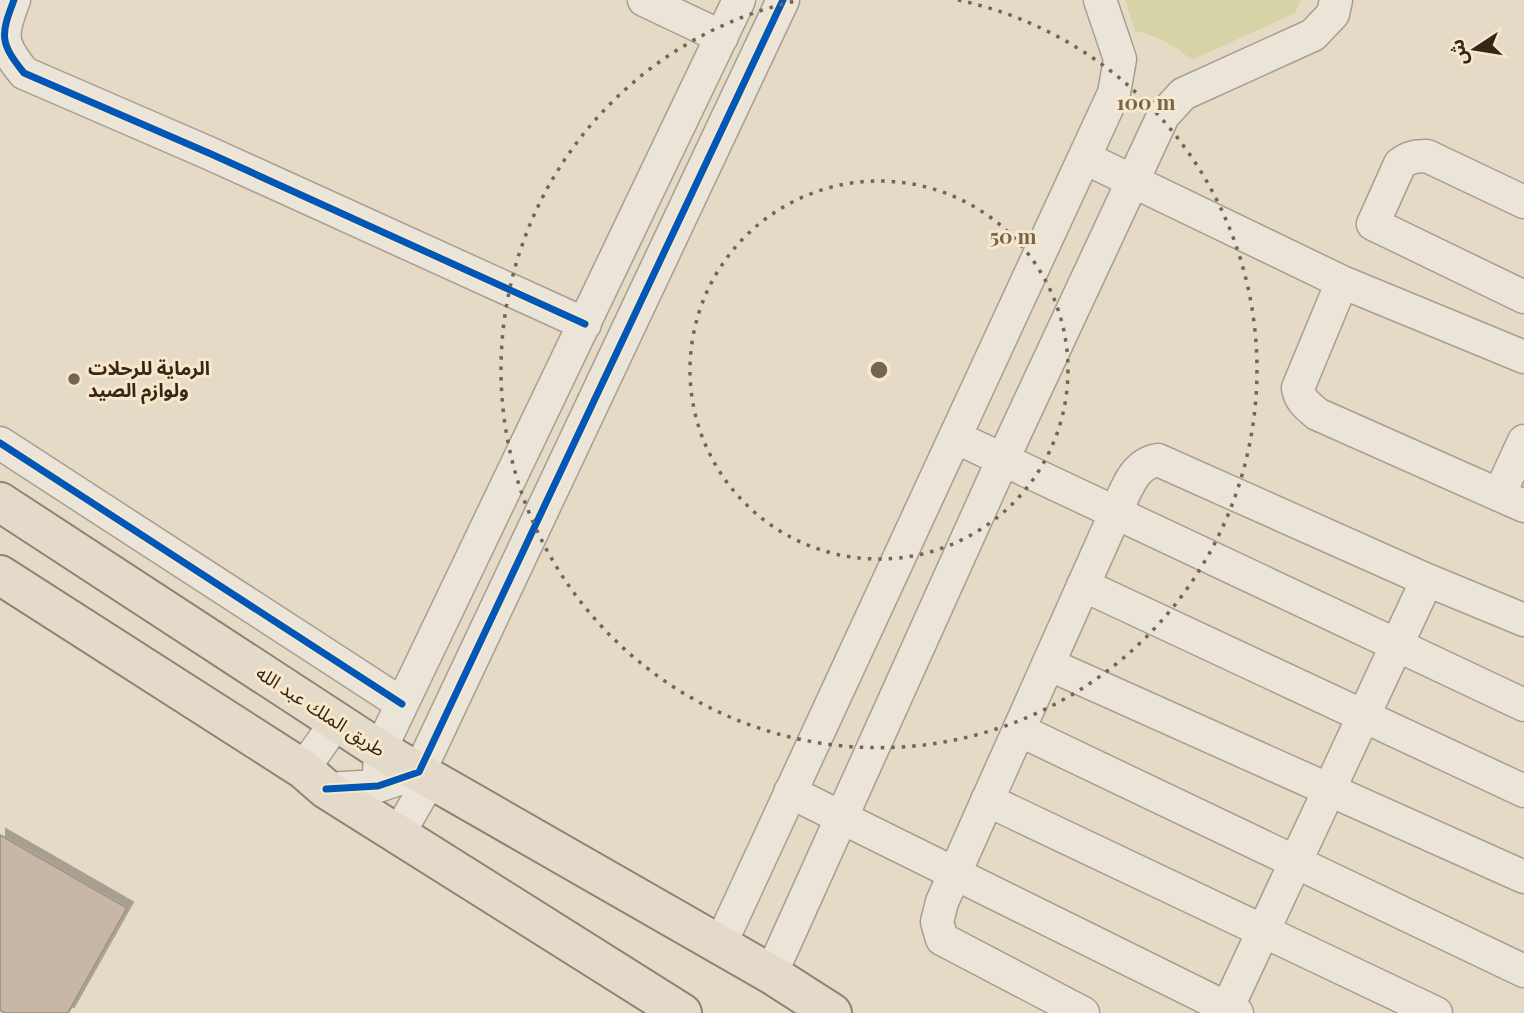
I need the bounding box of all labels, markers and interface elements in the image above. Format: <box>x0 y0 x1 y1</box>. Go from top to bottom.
north arrow <box>1440 14 1510 84</box>
text: ش <box>1442 37 1473 68</box>
text: 100 m <box>1116 87 1176 115</box>
text: 50 m <box>989 221 1037 249</box>
place label: الرماية للرحلات ولوازم الصيد <box>88 354 210 405</box>
centre of rings <box>867 358 891 382</box>
marker: الرماية للرحلات ولوازم الصيد <box>66 371 82 387</box>
street label: طريق الملك عبد الله <box>252 659 391 762</box>

